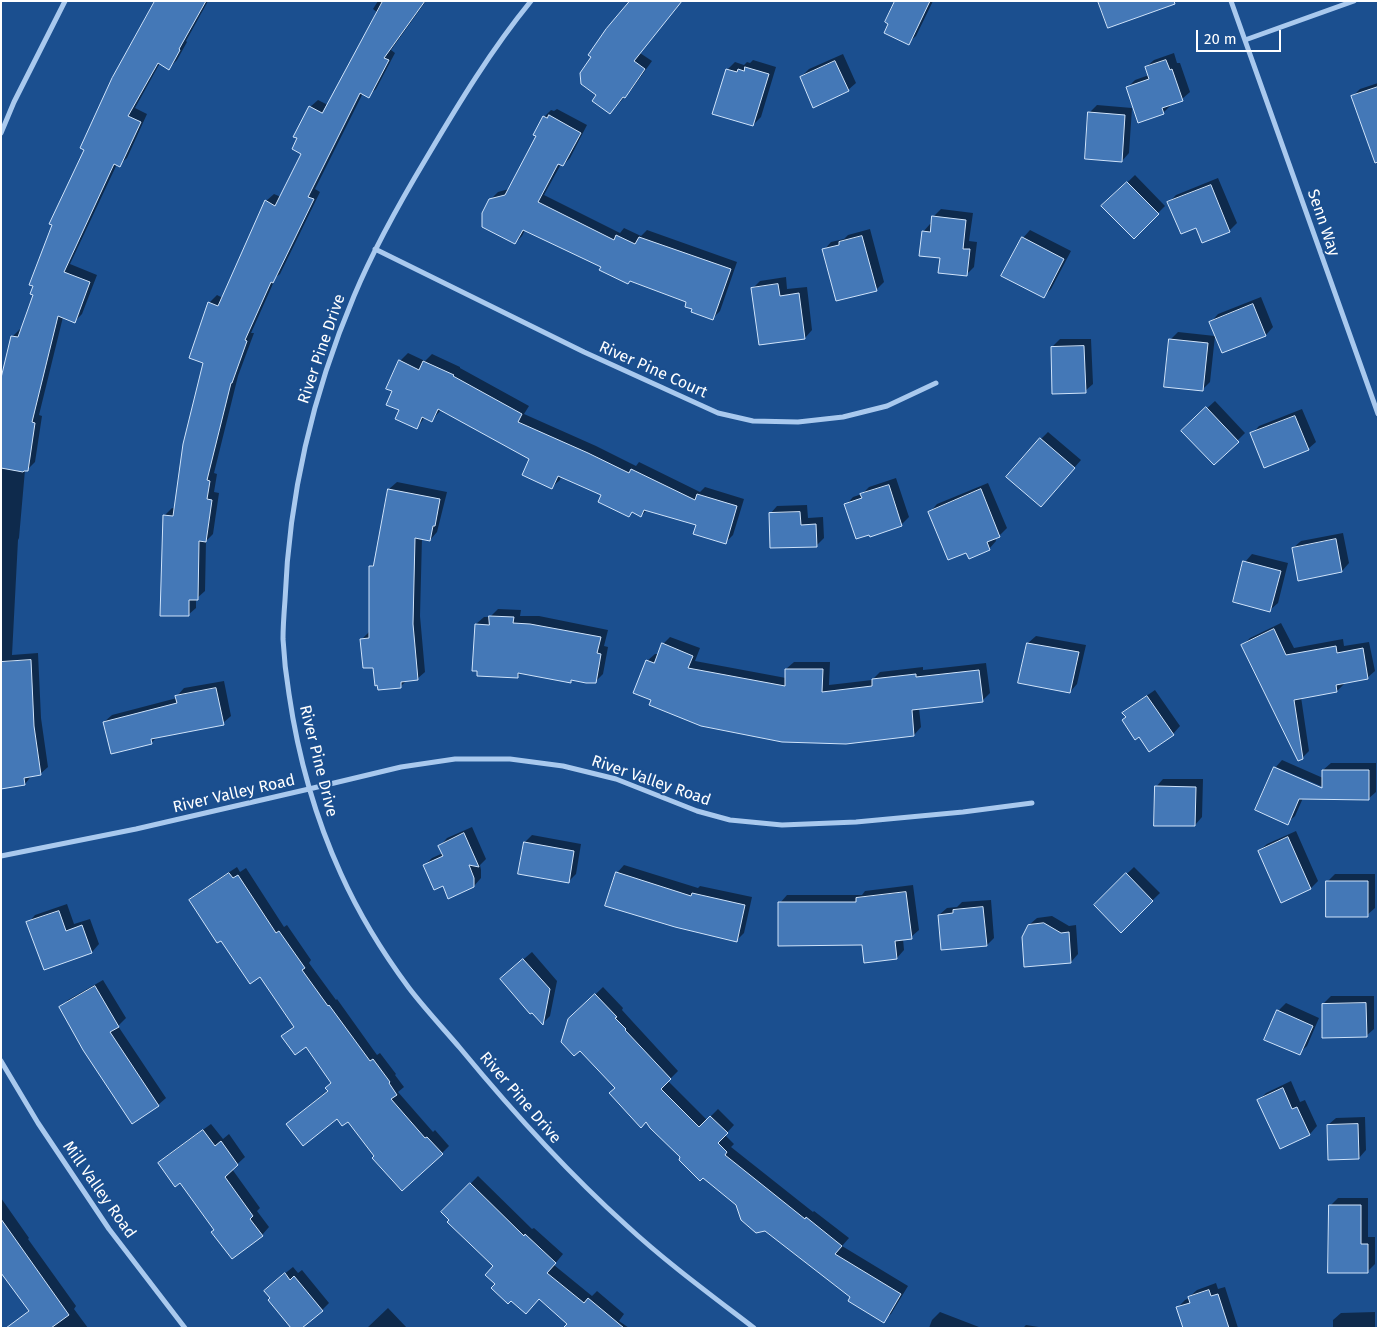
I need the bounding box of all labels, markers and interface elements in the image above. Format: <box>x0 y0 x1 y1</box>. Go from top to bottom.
scale bar <box>1199 20 1284 52</box>
text: 20 m <box>1204 30 1237 48</box>
street label: Senn Way <box>1303 187 1343 259</box>
street label: River Pine Drive <box>294 292 350 406</box>
street label: River Pine Court <box>596 338 710 402</box>
street label: River Pine Drive <box>295 703 341 819</box>
street label: River Valley Road <box>589 752 713 810</box>
street label: River Valley Road <box>171 771 297 817</box>
street label: River Pine Drive <box>475 1048 565 1148</box>
street label: Mill Valley Road <box>58 1138 140 1242</box>

